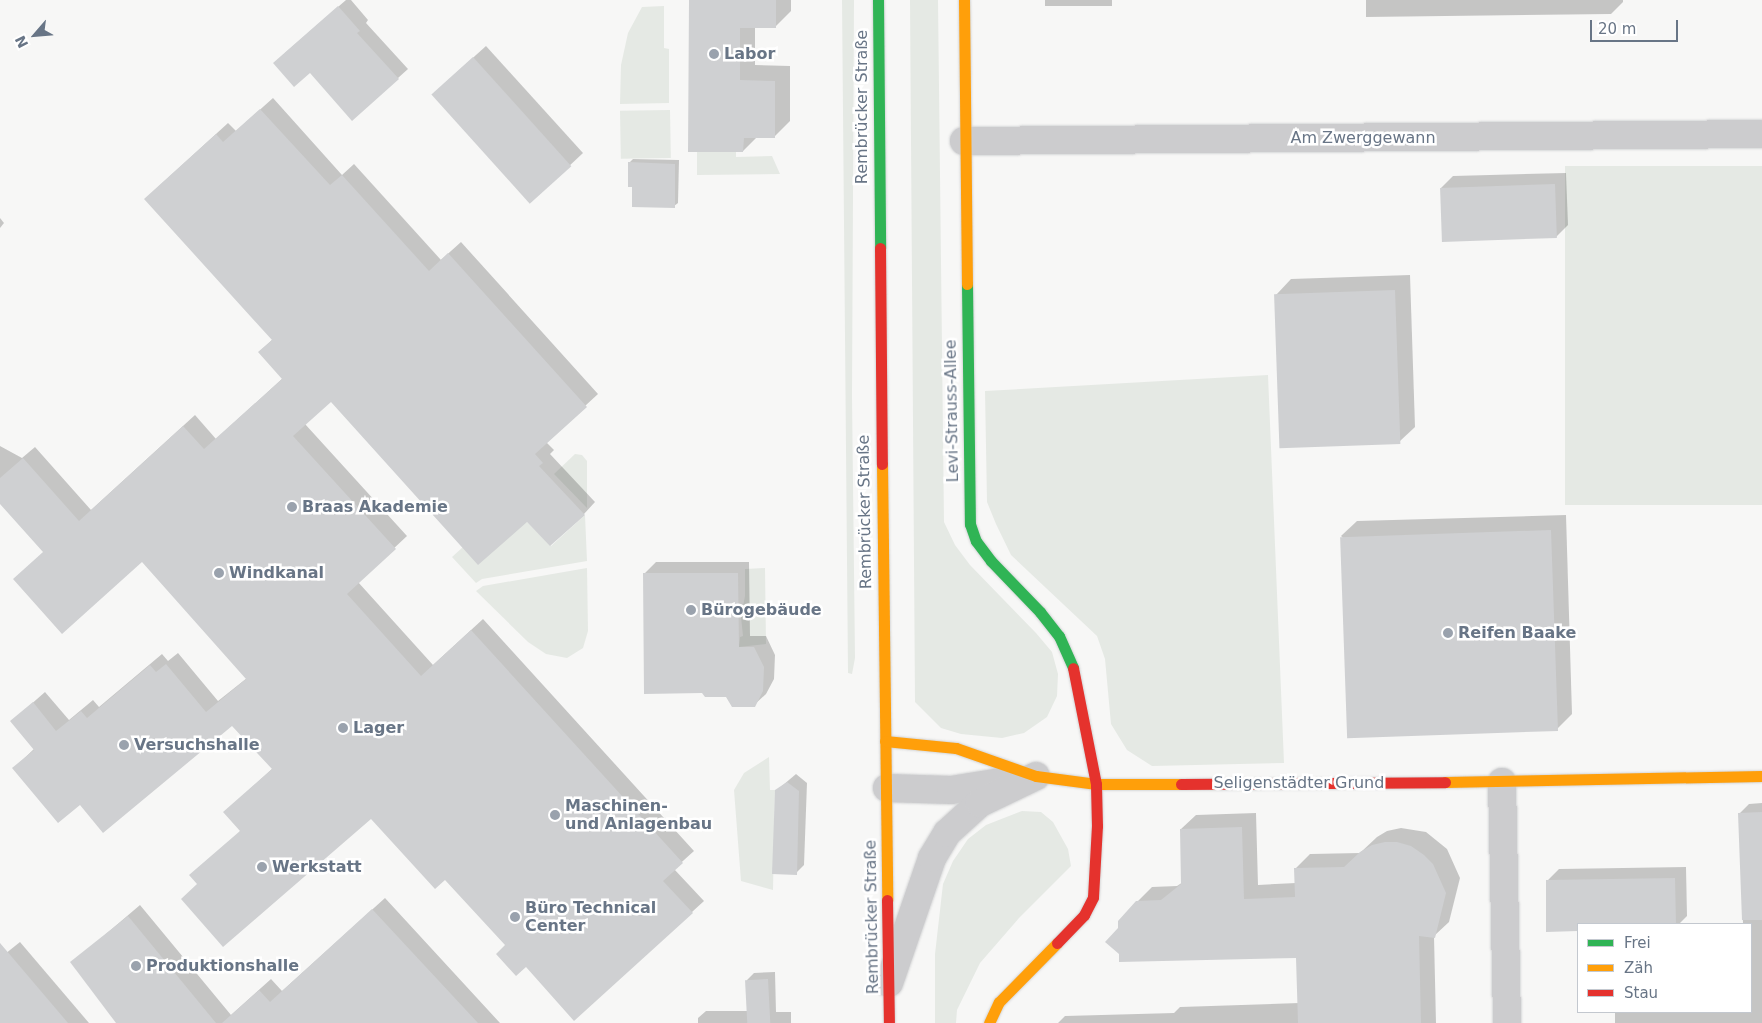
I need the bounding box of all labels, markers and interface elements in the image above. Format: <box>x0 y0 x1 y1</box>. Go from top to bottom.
north arrow <box>10 10 60 60</box>
scale bar <box>1592 10 1680 42</box>
text: 20 m <box>1598 20 1636 38</box>
street label: Rembrücker Straße <box>852 30 872 184</box>
text: N <box>12 33 31 51</box>
place label: Labor <box>724 44 775 64</box>
marker: Labor <box>708 48 720 60</box>
street label: Am Zwerggewann <box>1290 128 1436 148</box>
street label: Levi-Strauss-Allee <box>941 339 963 483</box>
street label: Rembrücker Straße <box>854 435 876 589</box>
place label: Braas Akademie <box>302 497 448 517</box>
marker: Braas Akademie <box>286 501 298 513</box>
place label: Windkanal <box>229 563 324 583</box>
marker: Windkanal <box>213 567 225 579</box>
place label: Bürogebäude <box>701 600 822 620</box>
marker: Bürogebäude <box>685 604 697 616</box>
place label: Reifen Baake <box>1458 623 1576 643</box>
marker: Reifen Baake <box>1442 627 1454 639</box>
place label: Lager <box>353 718 404 738</box>
marker: Lager <box>337 722 349 734</box>
place label: Versuchshalle <box>134 735 260 755</box>
marker: Versuchshalle <box>118 739 130 751</box>
street label: Seligenstädter Grund <box>1214 773 1384 793</box>
place label: Maschinen- und Anlagenbau <box>565 796 712 834</box>
marker: Maschinen- und Anlagenbau <box>549 809 561 821</box>
street label: Rembrücker Straße <box>861 840 883 994</box>
place label: Werkstatt <box>272 857 362 877</box>
marker: Werkstatt <box>256 861 268 873</box>
place label: Büro Technical Center <box>525 898 656 936</box>
marker: Büro Technical Center <box>509 911 521 923</box>
legend <box>1577 923 1752 1013</box>
text: Frei <box>1624 934 1651 952</box>
place label: Produktionshalle <box>146 956 299 976</box>
text: Zäh <box>1624 959 1653 977</box>
marker: Produktionshalle <box>130 960 142 972</box>
text: Stau <box>1624 984 1658 1002</box>

